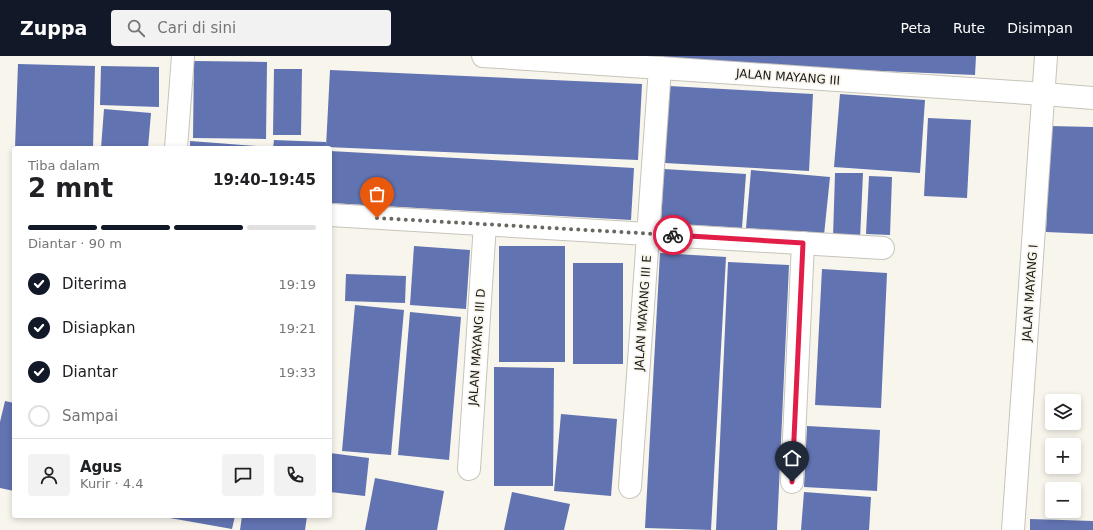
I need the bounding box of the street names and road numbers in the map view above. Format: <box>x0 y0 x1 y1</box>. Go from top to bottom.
street label: JALAN MAYANG III <box>734 66 841 88</box>
street label: JALAN MAYANG I <box>1020 244 1040 343</box>
street label: JALAN MAYANG III E <box>632 255 654 372</box>
street label: JALAN MAYANG III D <box>466 288 488 407</box>

